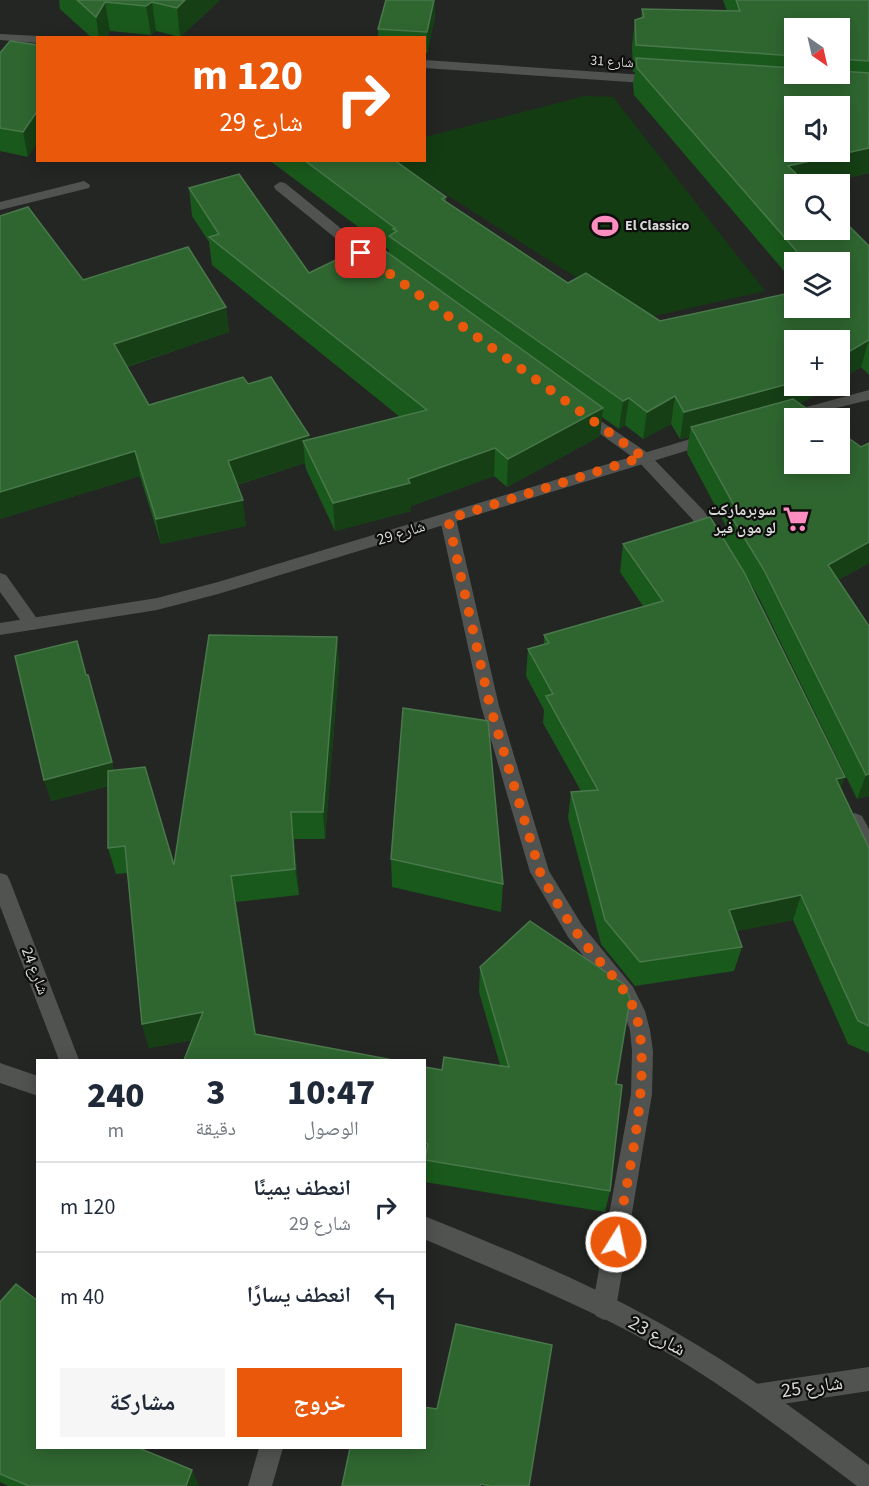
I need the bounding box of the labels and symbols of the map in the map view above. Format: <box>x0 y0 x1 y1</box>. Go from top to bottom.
north arrow <box>784 18 850 84</box>
street label: شارع 31 <box>590 51 634 73</box>
sports icon: El Classico <box>590 211 620 241</box>
place label: El Classico <box>625 216 689 236</box>
pin <box>335 227 386 278</box>
place label: سوبرماركت لو مون فير <box>708 499 776 539</box>
supermarket icon: سوبرماركت لو مون فير <box>781 504 811 534</box>
street label: شارع 29 <box>374 515 428 551</box>
street label: شارع 24 <box>16 944 54 998</box>
position arrow <box>584 1210 648 1274</box>
street label: شارع 23 <box>623 1309 691 1363</box>
street label: شارع 25 <box>779 1369 845 1405</box>

